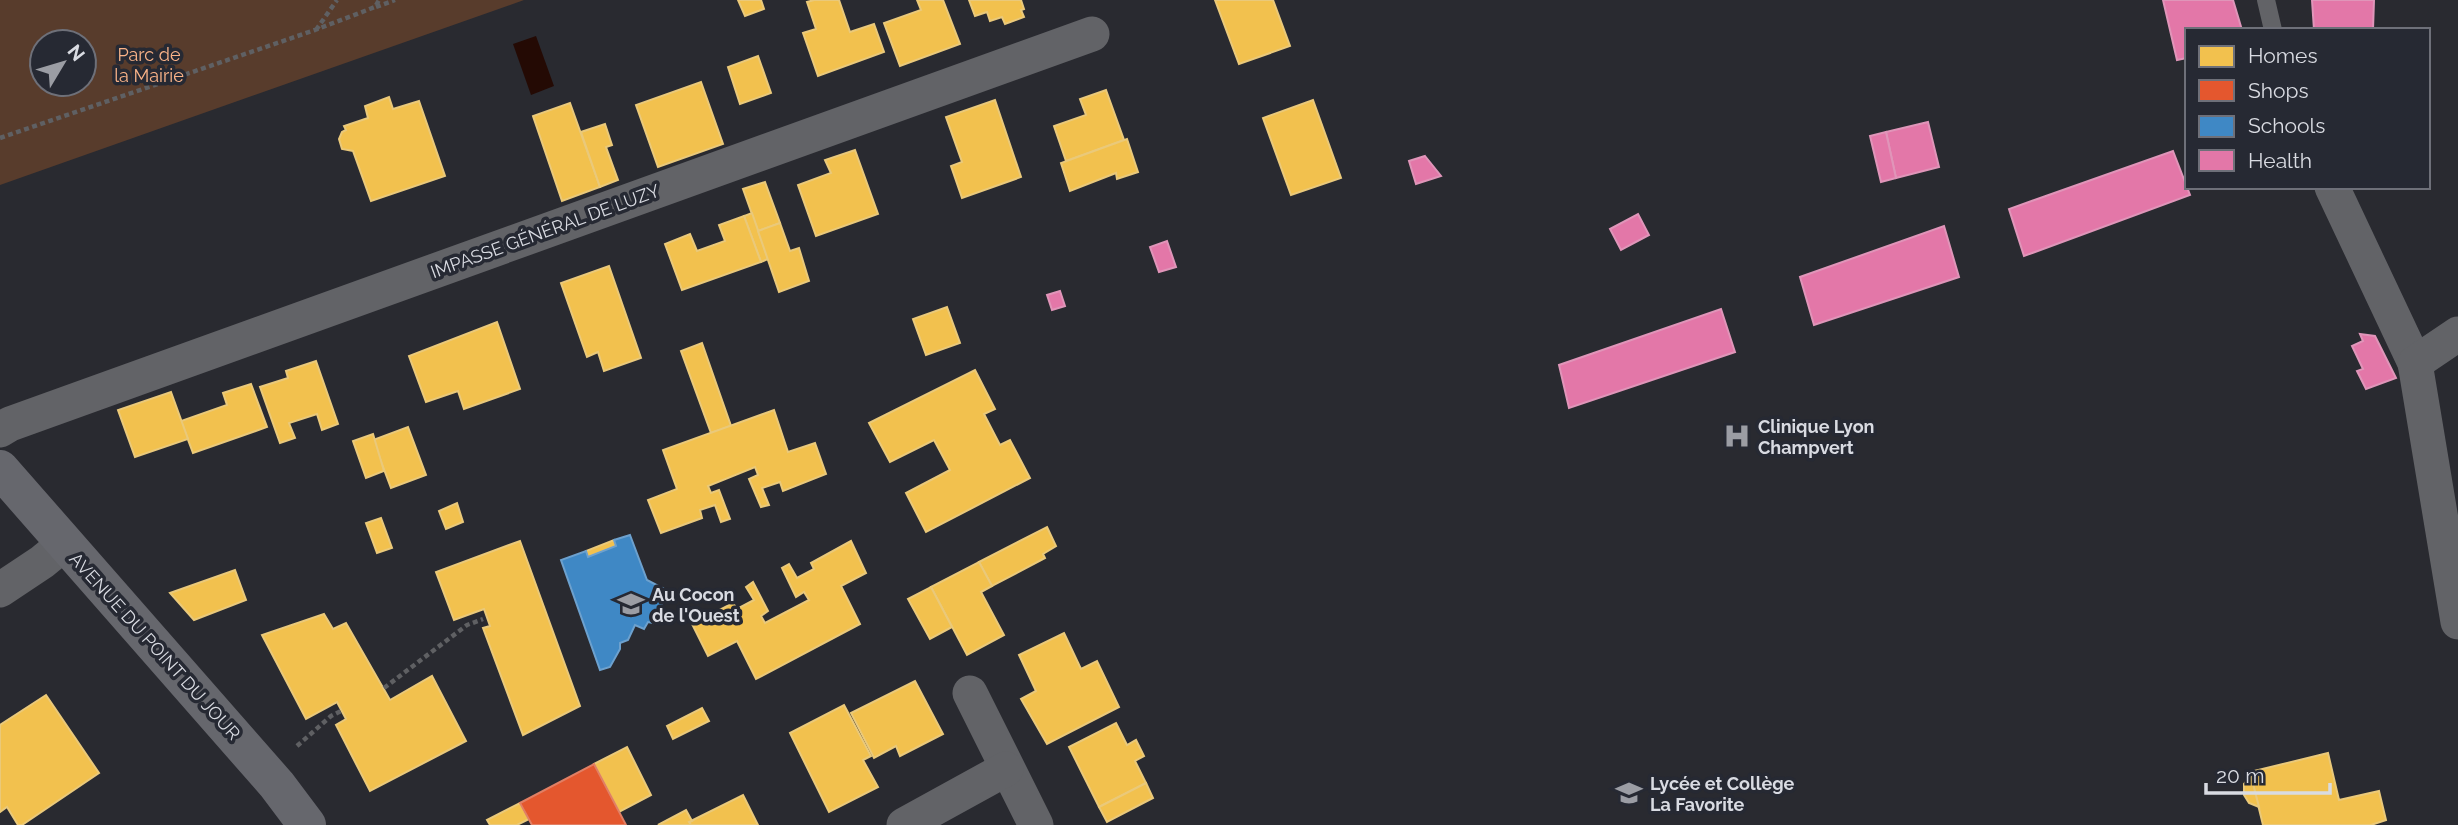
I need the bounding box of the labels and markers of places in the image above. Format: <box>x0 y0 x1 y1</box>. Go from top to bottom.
place label: Clinique Lyon Champvert <box>1758 416 1874 458</box>
hospital icon: Clinique Lyon Champvert <box>1722 421 1752 451</box>
place label: Au Cocon de l'Ouest <box>652 584 740 626</box>
school or university icon: Au Cocon de l'Ouest <box>616 589 646 619</box>
place label: Lycée et Collège La Favorite <box>1650 773 1795 815</box>
school or university icon: Lycée et Collège La Favorite <box>1614 778 1644 808</box>

